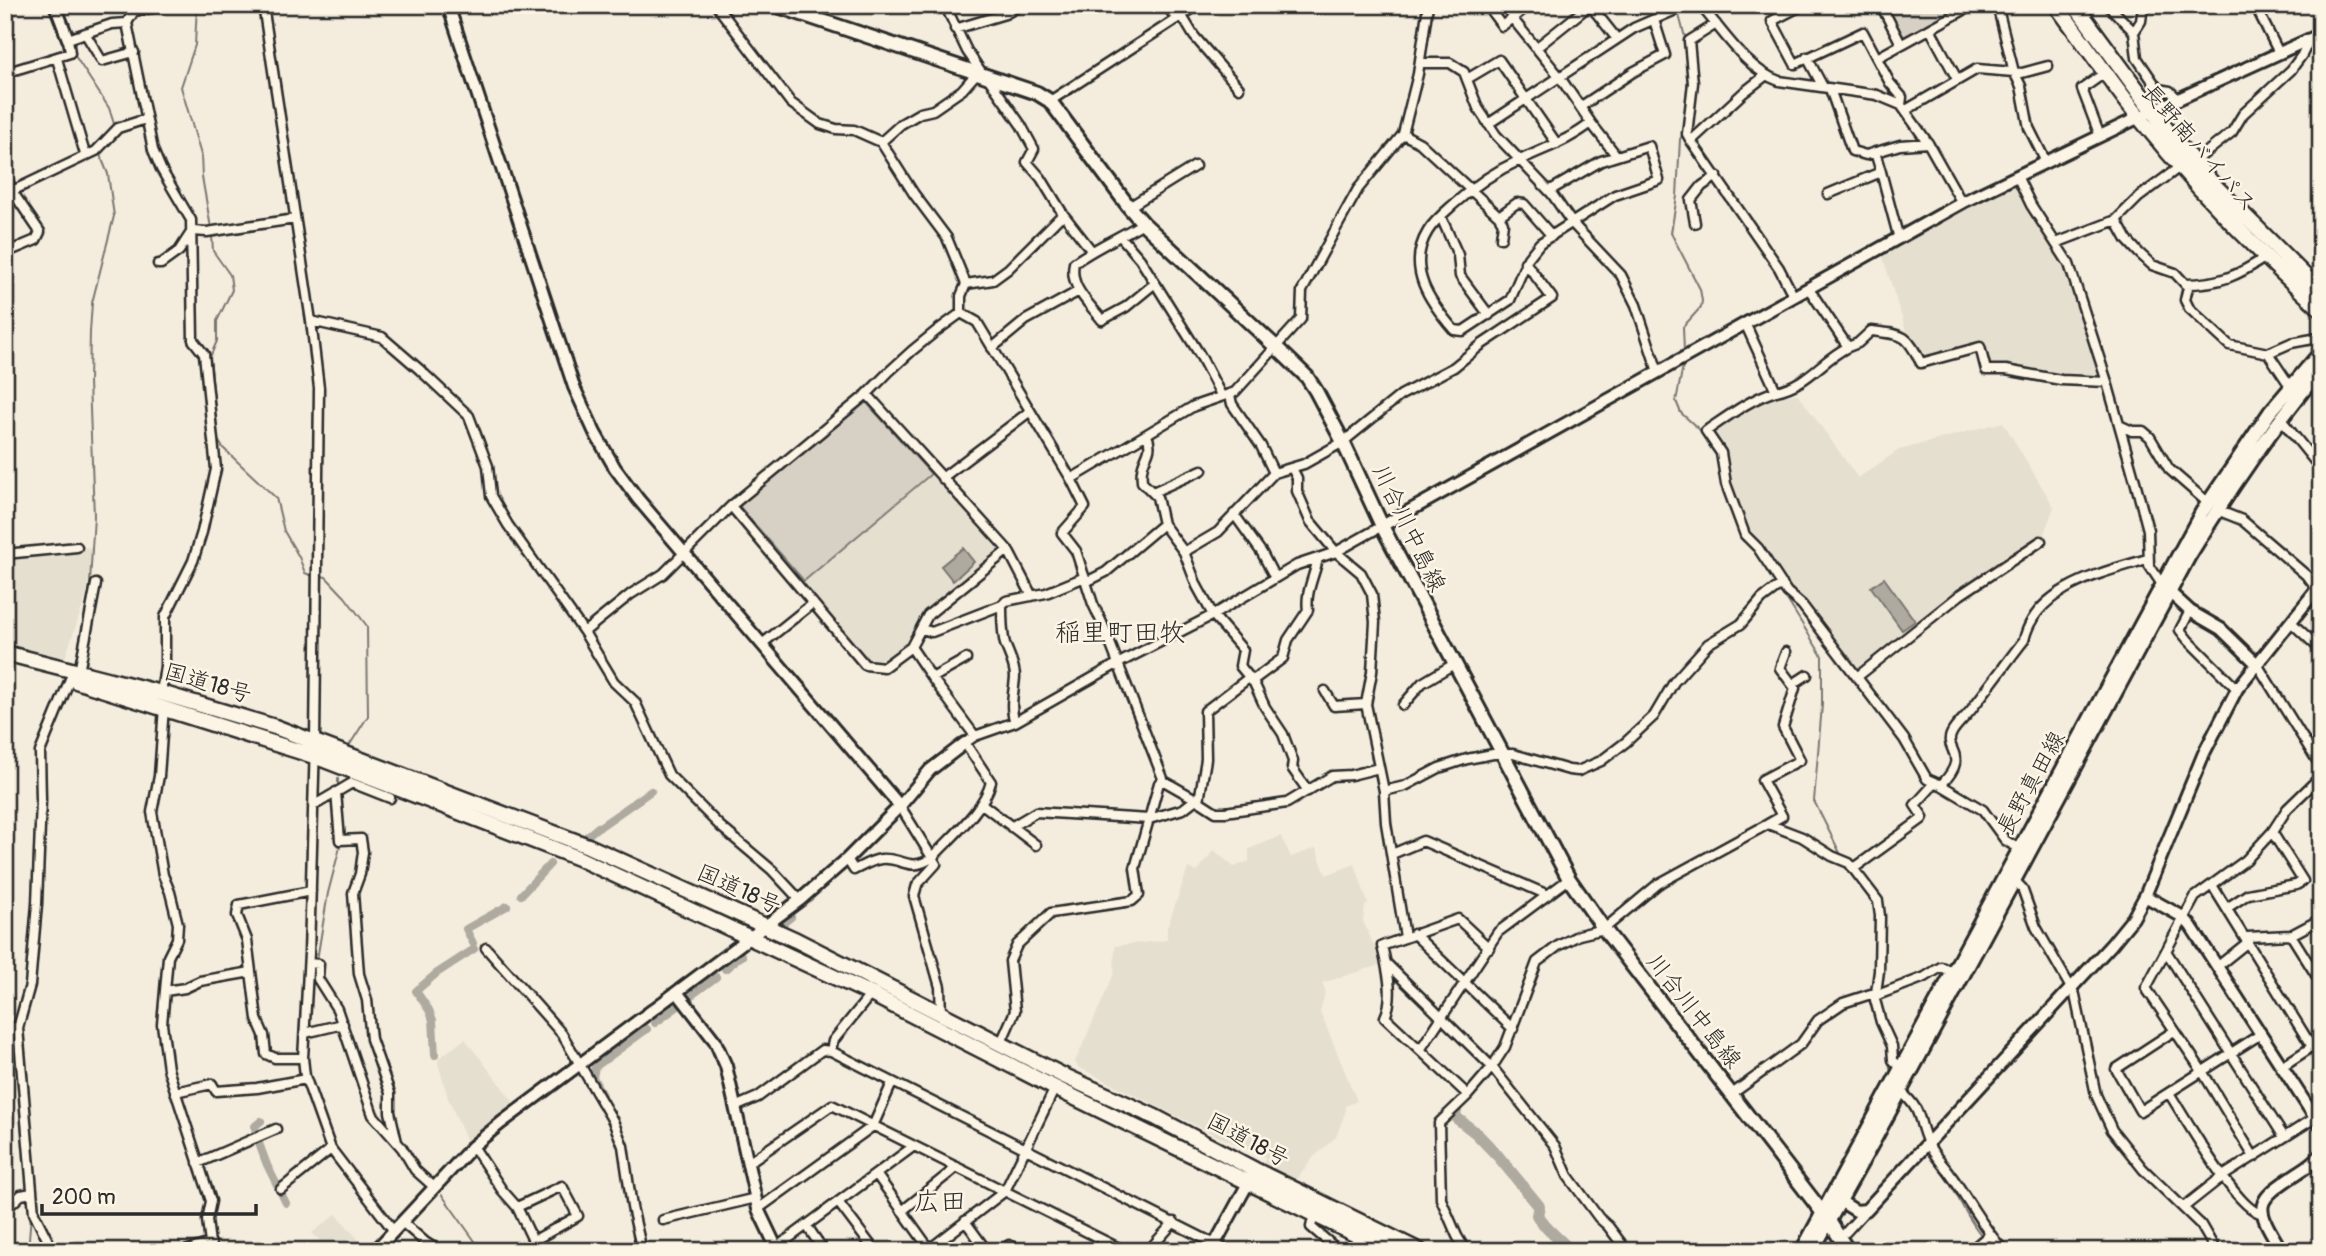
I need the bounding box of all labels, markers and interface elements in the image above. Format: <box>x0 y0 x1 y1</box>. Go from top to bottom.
street label: 長野南バイパス <box>2135 78 2263 218</box>
street label: 川合川中島線 <box>1366 460 1452 596</box>
district label: 稲里町田牧 <box>1055 617 1185 649</box>
street label: 国道18号 <box>161 657 255 709</box>
street label: 長野真田線 <box>1990 726 2072 840</box>
street label: 国道18号 <box>692 858 786 920</box>
street label: 川合川中島線 <box>1640 948 1748 1074</box>
street label: 国道18号 <box>1202 1106 1294 1174</box>
scale bar <box>42 1172 256 1216</box>
text: 200 m <box>52 1184 116 1211</box>
district label: 広田 <box>914 1186 966 1218</box>

